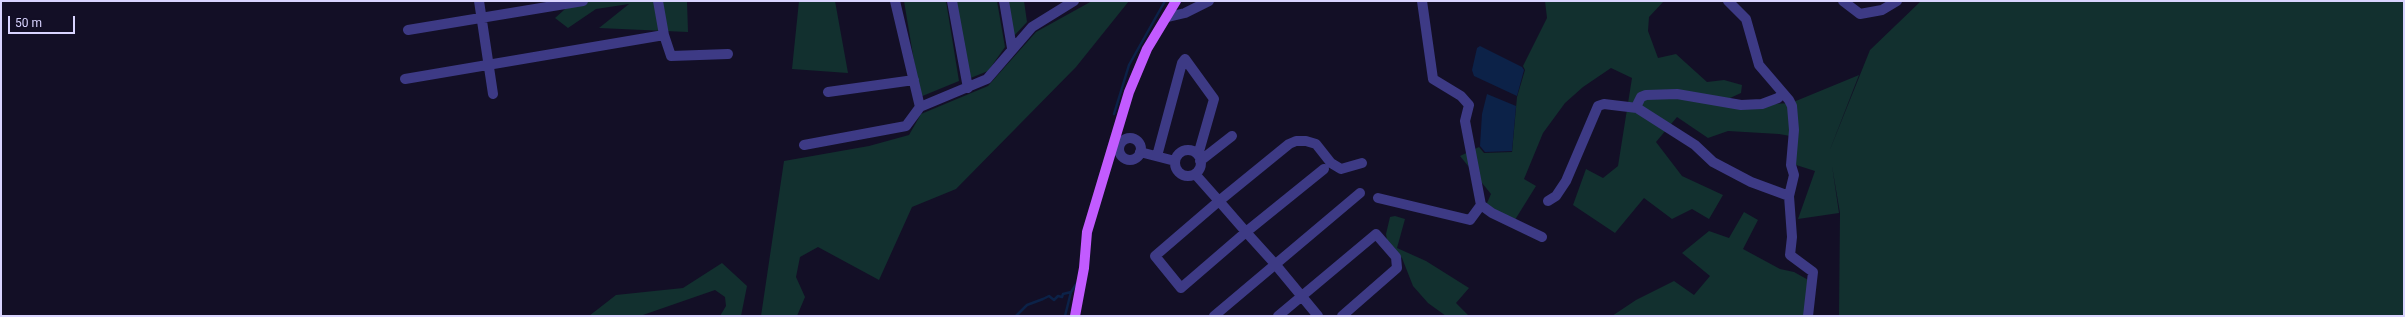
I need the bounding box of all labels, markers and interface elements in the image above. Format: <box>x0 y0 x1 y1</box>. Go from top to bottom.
scale bar <box>10 8 77 34</box>
text: 50 m <box>15 16 42 30</box>

